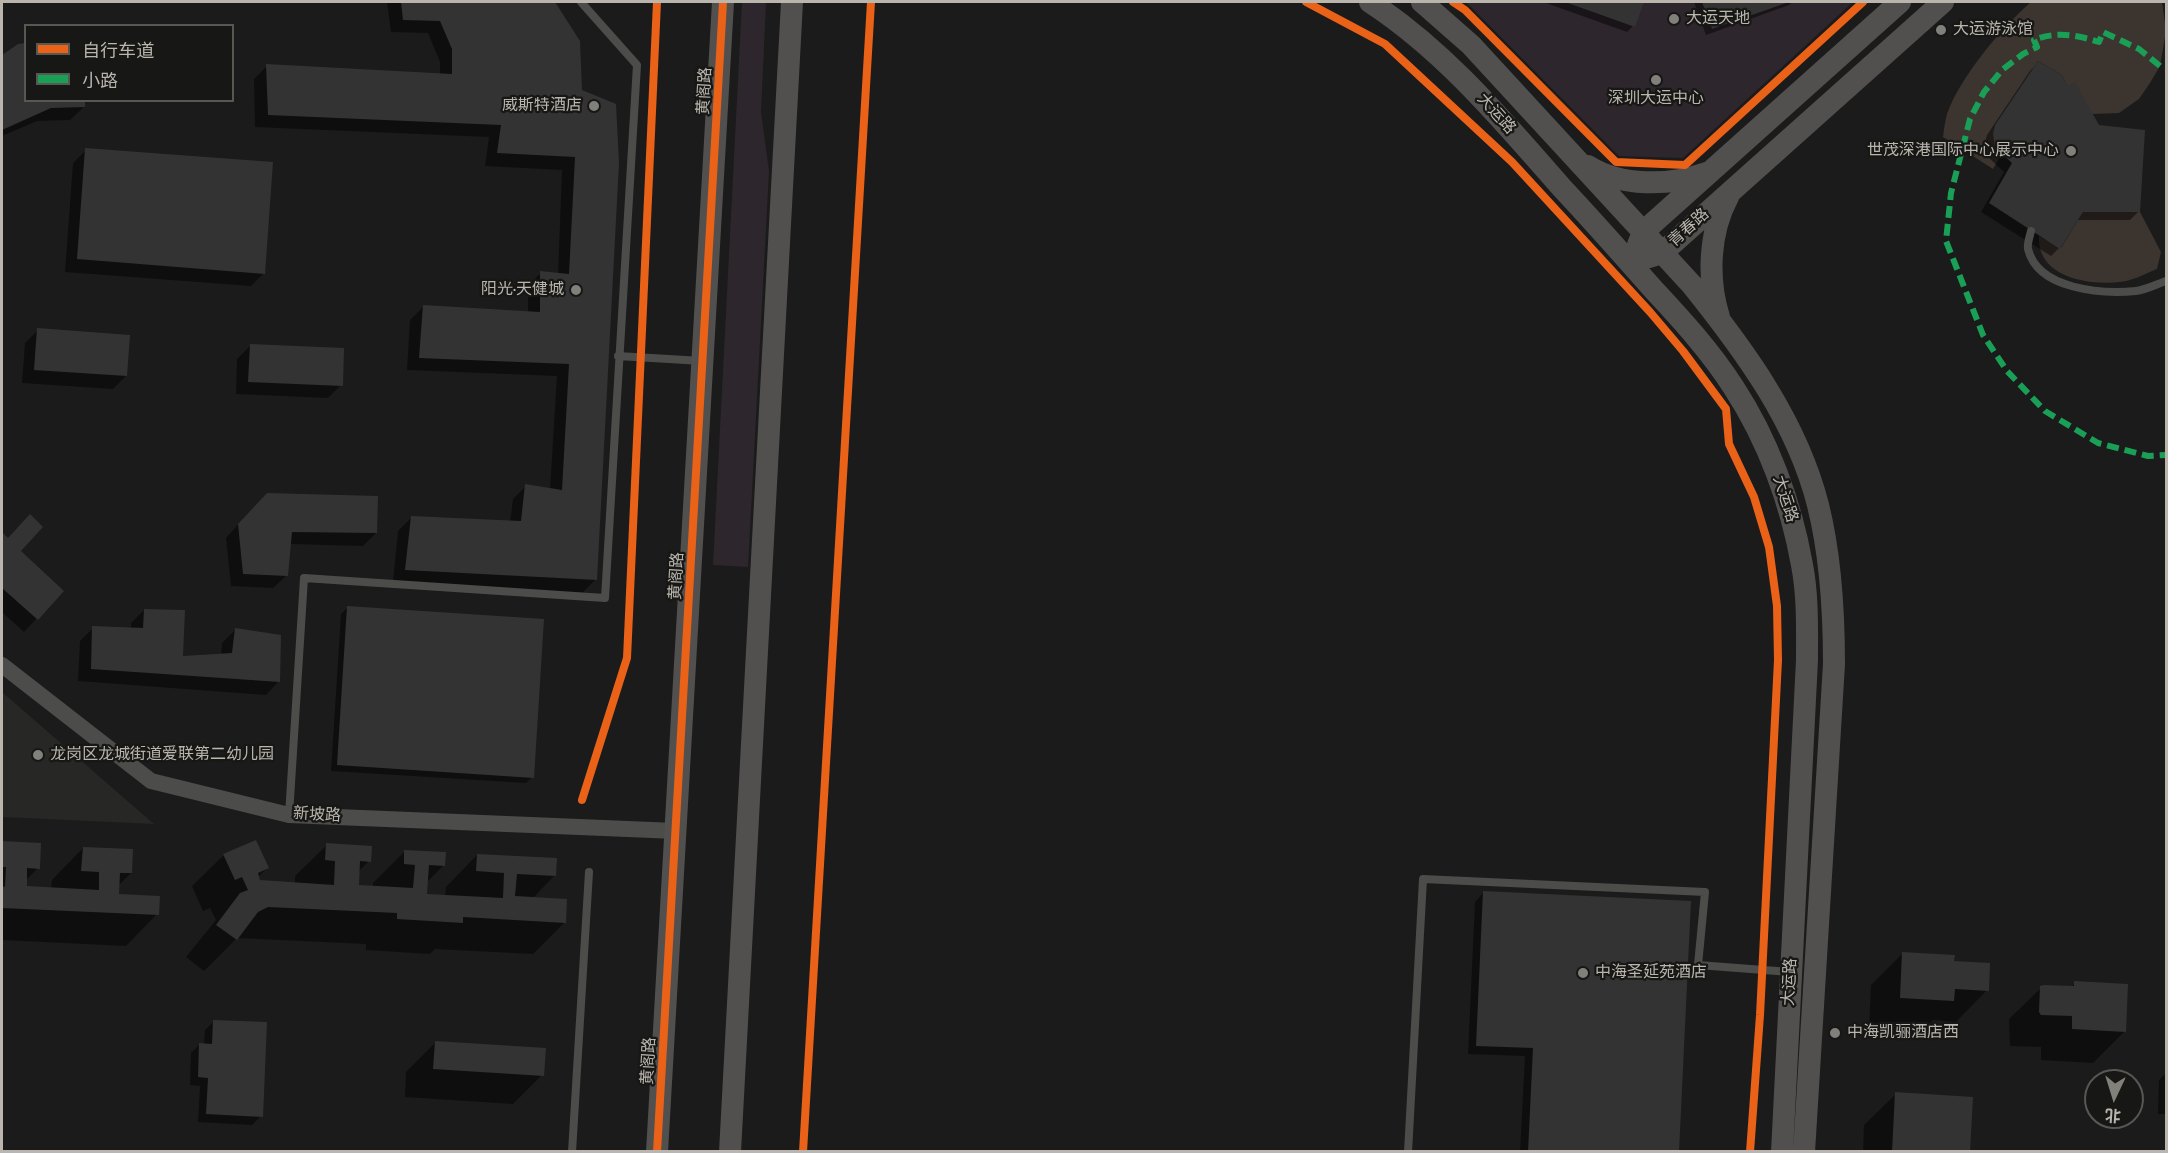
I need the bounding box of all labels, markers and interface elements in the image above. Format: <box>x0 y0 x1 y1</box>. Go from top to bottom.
place label: 大运天地 <box>1686 9 1750 29</box>
marker: 大运天地 <box>1667 12 1681 26</box>
place label: 大运游泳馆 <box>1953 20 2033 40</box>
marker: 大运游泳馆 <box>1934 23 1948 37</box>
legend <box>24 24 234 102</box>
text: 自行车道 <box>82 39 154 62</box>
street label: 黄阁路 <box>694 67 716 115</box>
text: 小路 <box>82 69 118 92</box>
marker: 深圳大运中心 <box>1649 73 1663 87</box>
place label: 深圳大运中心 <box>1608 89 1704 109</box>
street label: 大运路 <box>1473 90 1519 138</box>
place label: 威斯特酒店 <box>502 96 582 116</box>
marker: 威斯特酒店 <box>587 99 601 113</box>
place label: 世茂深港国际中心展示中心 <box>1867 141 2059 161</box>
marker: 世茂深港国际中心展示中心 <box>2064 144 2078 158</box>
street label: 青春路 <box>1665 205 1713 251</box>
place label: 阳光·天健城 <box>481 280 564 300</box>
marker: 阳光·天健城 <box>569 283 583 297</box>
street label: 大运路 <box>1768 473 1802 525</box>
street label: 黄阁路 <box>666 552 688 600</box>
place label: 龙岗区龙城街道爱联第二幼儿园 <box>50 745 274 765</box>
marker: 龙岗区龙城街道爱联第二幼儿园 <box>31 748 45 762</box>
street label: 新坡路 <box>293 804 341 826</box>
street label: 大运路 <box>1779 958 1801 1006</box>
place label: 中海圣延苑酒店 <box>1595 963 1707 983</box>
marker: 中海圣延苑酒店 <box>1576 966 1590 980</box>
place label: 中海凯骊酒店西 <box>1847 1023 1959 1043</box>
marker: 中海凯骊酒店西 <box>1828 1026 1842 1040</box>
street label: 黄阁路 <box>638 1037 660 1085</box>
north arrow <box>2084 1069 2144 1129</box>
text: 北 <box>2104 1104 2122 1126</box>

